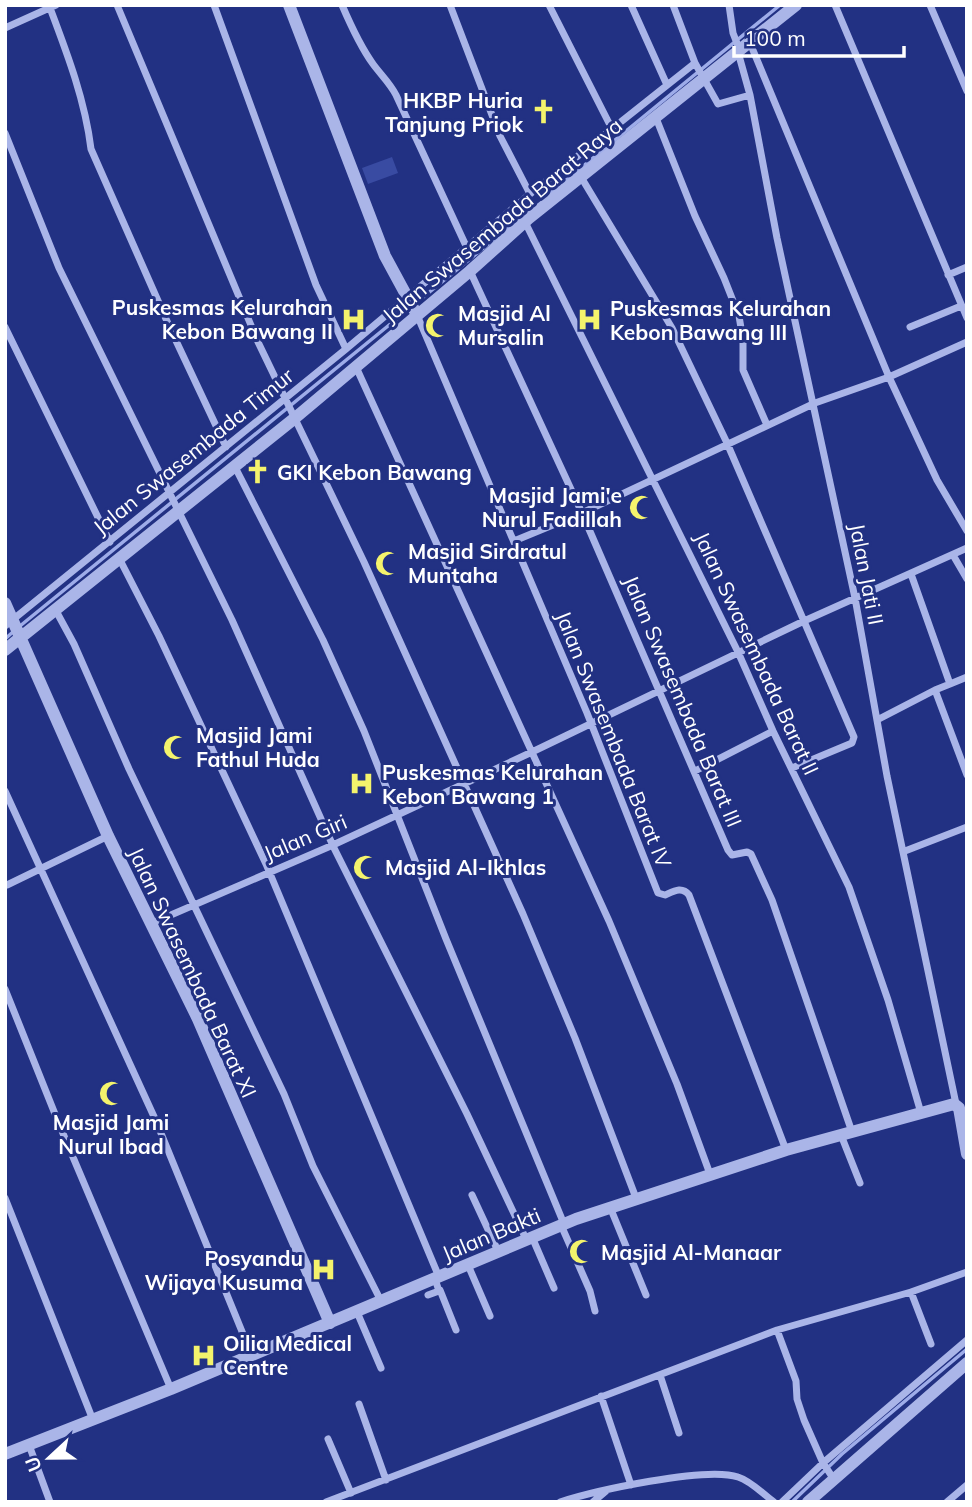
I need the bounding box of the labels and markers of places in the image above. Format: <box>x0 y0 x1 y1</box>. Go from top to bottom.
place label: HKBP Huria Tanjung Priok <box>385 87 523 137</box>
church icon: HKBP Huria Tanjung Priok <box>529 98 557 126</box>
place label: Puskesmas Kelurahan Kebon Bawang II <box>112 294 333 344</box>
place label: Puskesmas Kelurahan Kebon Bawang III <box>610 295 831 345</box>
place label: Masjid Al Mursalin <box>458 300 551 350</box>
hospital icon: Puskesmas Kelurahan Kebon Bawang II <box>339 305 367 333</box>
hospital icon: Puskesmas Kelurahan Kebon Bawang III <box>576 306 604 334</box>
mosque icon: Masjid Al Mursalin <box>424 311 452 339</box>
church icon: GKI Kebon Bawang <box>243 458 271 486</box>
place label: GKI Kebon Bawang <box>277 459 472 485</box>
place label: Masjid Jami'e Nurul Fadillah <box>482 482 622 532</box>
mosque icon: Masjid Jami'e Nurul Fadillah <box>628 493 656 521</box>
place label: Masjid Sirdratul Muntaha <box>408 538 567 588</box>
mosque icon: Masjid Sirdratul Muntaha <box>374 549 402 577</box>
place label: Masjid Jami Fathul Huda <box>196 722 320 772</box>
mosque icon: Masjid Jami Fathul Huda <box>162 733 190 761</box>
place label: Puskesmas Kelurahan Kebon Bawang 1 <box>382 759 603 809</box>
hospital icon: Puskesmas Kelurahan Kebon Bawang 1 <box>348 770 376 798</box>
mosque icon: Masjid Al-Ikhlas <box>351 853 379 881</box>
place label: Masjid Al-Ikhlas <box>385 854 546 880</box>
mosque icon: Masjid Jami Nurul Ibad <box>97 1079 125 1107</box>
place label: Masjid Jami Nurul Ibad <box>53 1109 169 1159</box>
mosque icon: Masjid Al-Manaar <box>567 1238 595 1266</box>
place label: Masjid Al-Manaar <box>601 1239 782 1265</box>
place label: Posyandu Wijaya Kusuma <box>144 1245 303 1295</box>
hospital icon: Posyandu Wijaya Kusuma <box>309 1256 337 1284</box>
place label: Oilia Medical Centre <box>223 1330 352 1380</box>
hospital icon: Oilia Medical Centre <box>189 1341 217 1369</box>

